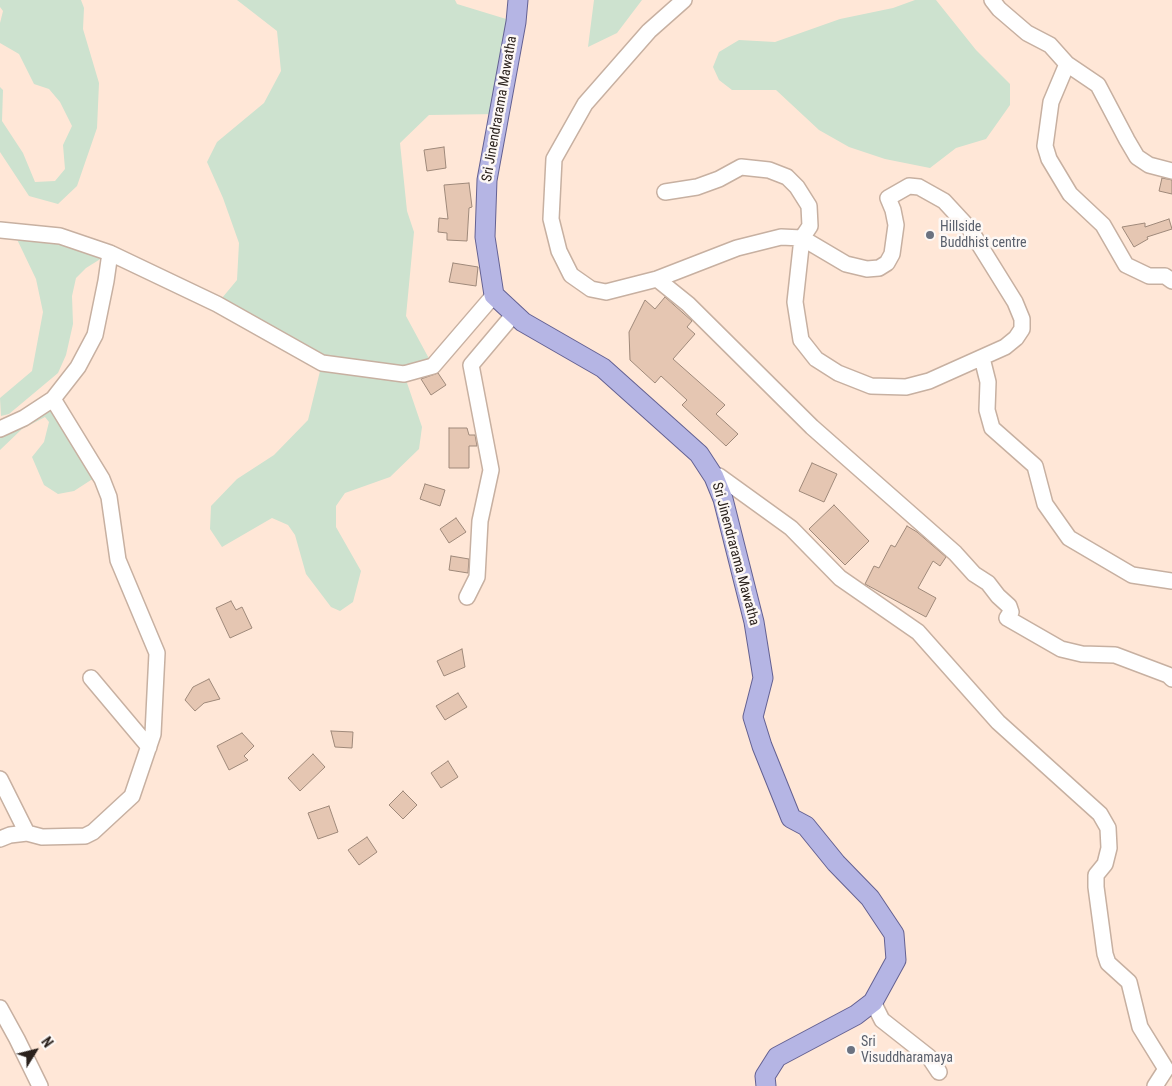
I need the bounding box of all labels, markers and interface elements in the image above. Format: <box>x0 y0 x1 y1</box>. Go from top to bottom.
street label: Sri Jinendrarama Mawatha <box>479 35 521 183</box>
place label: Hillside Buddhist centre <box>940 219 1027 252</box>
marker: Hillside Buddhist centre <box>924 229 936 241</box>
street label: Sri Jinendrarama Mawatha <box>708 481 762 627</box>
north arrow <box>10 1026 60 1076</box>
text: N <box>38 1034 56 1050</box>
place label: Sri Visuddharamaya <box>861 1034 953 1066</box>
marker: Sri Visuddharamaya <box>845 1044 857 1056</box>

